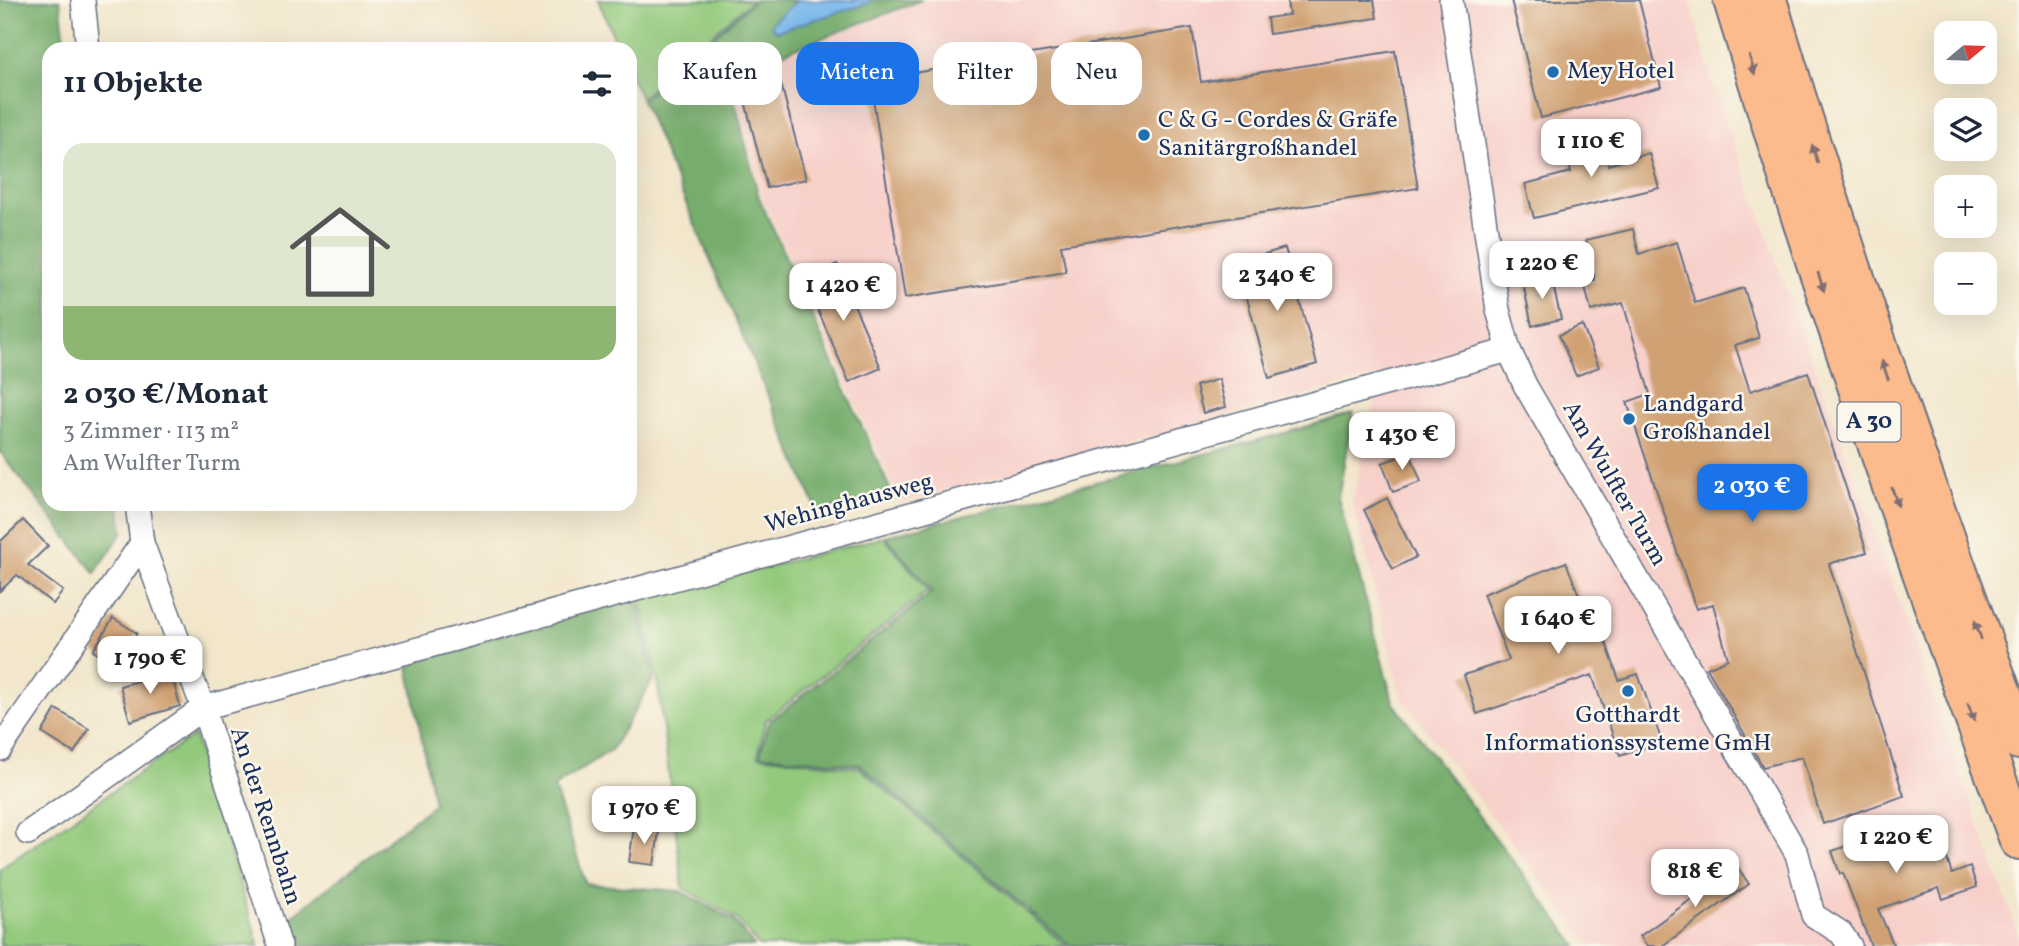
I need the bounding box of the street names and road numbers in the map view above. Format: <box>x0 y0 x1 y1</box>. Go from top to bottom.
street label: Am Wulfter Turm <box>1553 395 1675 573</box>
road number: A 30 <box>1838 402 1900 442</box>
street label: Wehinghausweg <box>761 465 937 543</box>
street label: An der Rennbahn <box>220 723 310 909</box>

